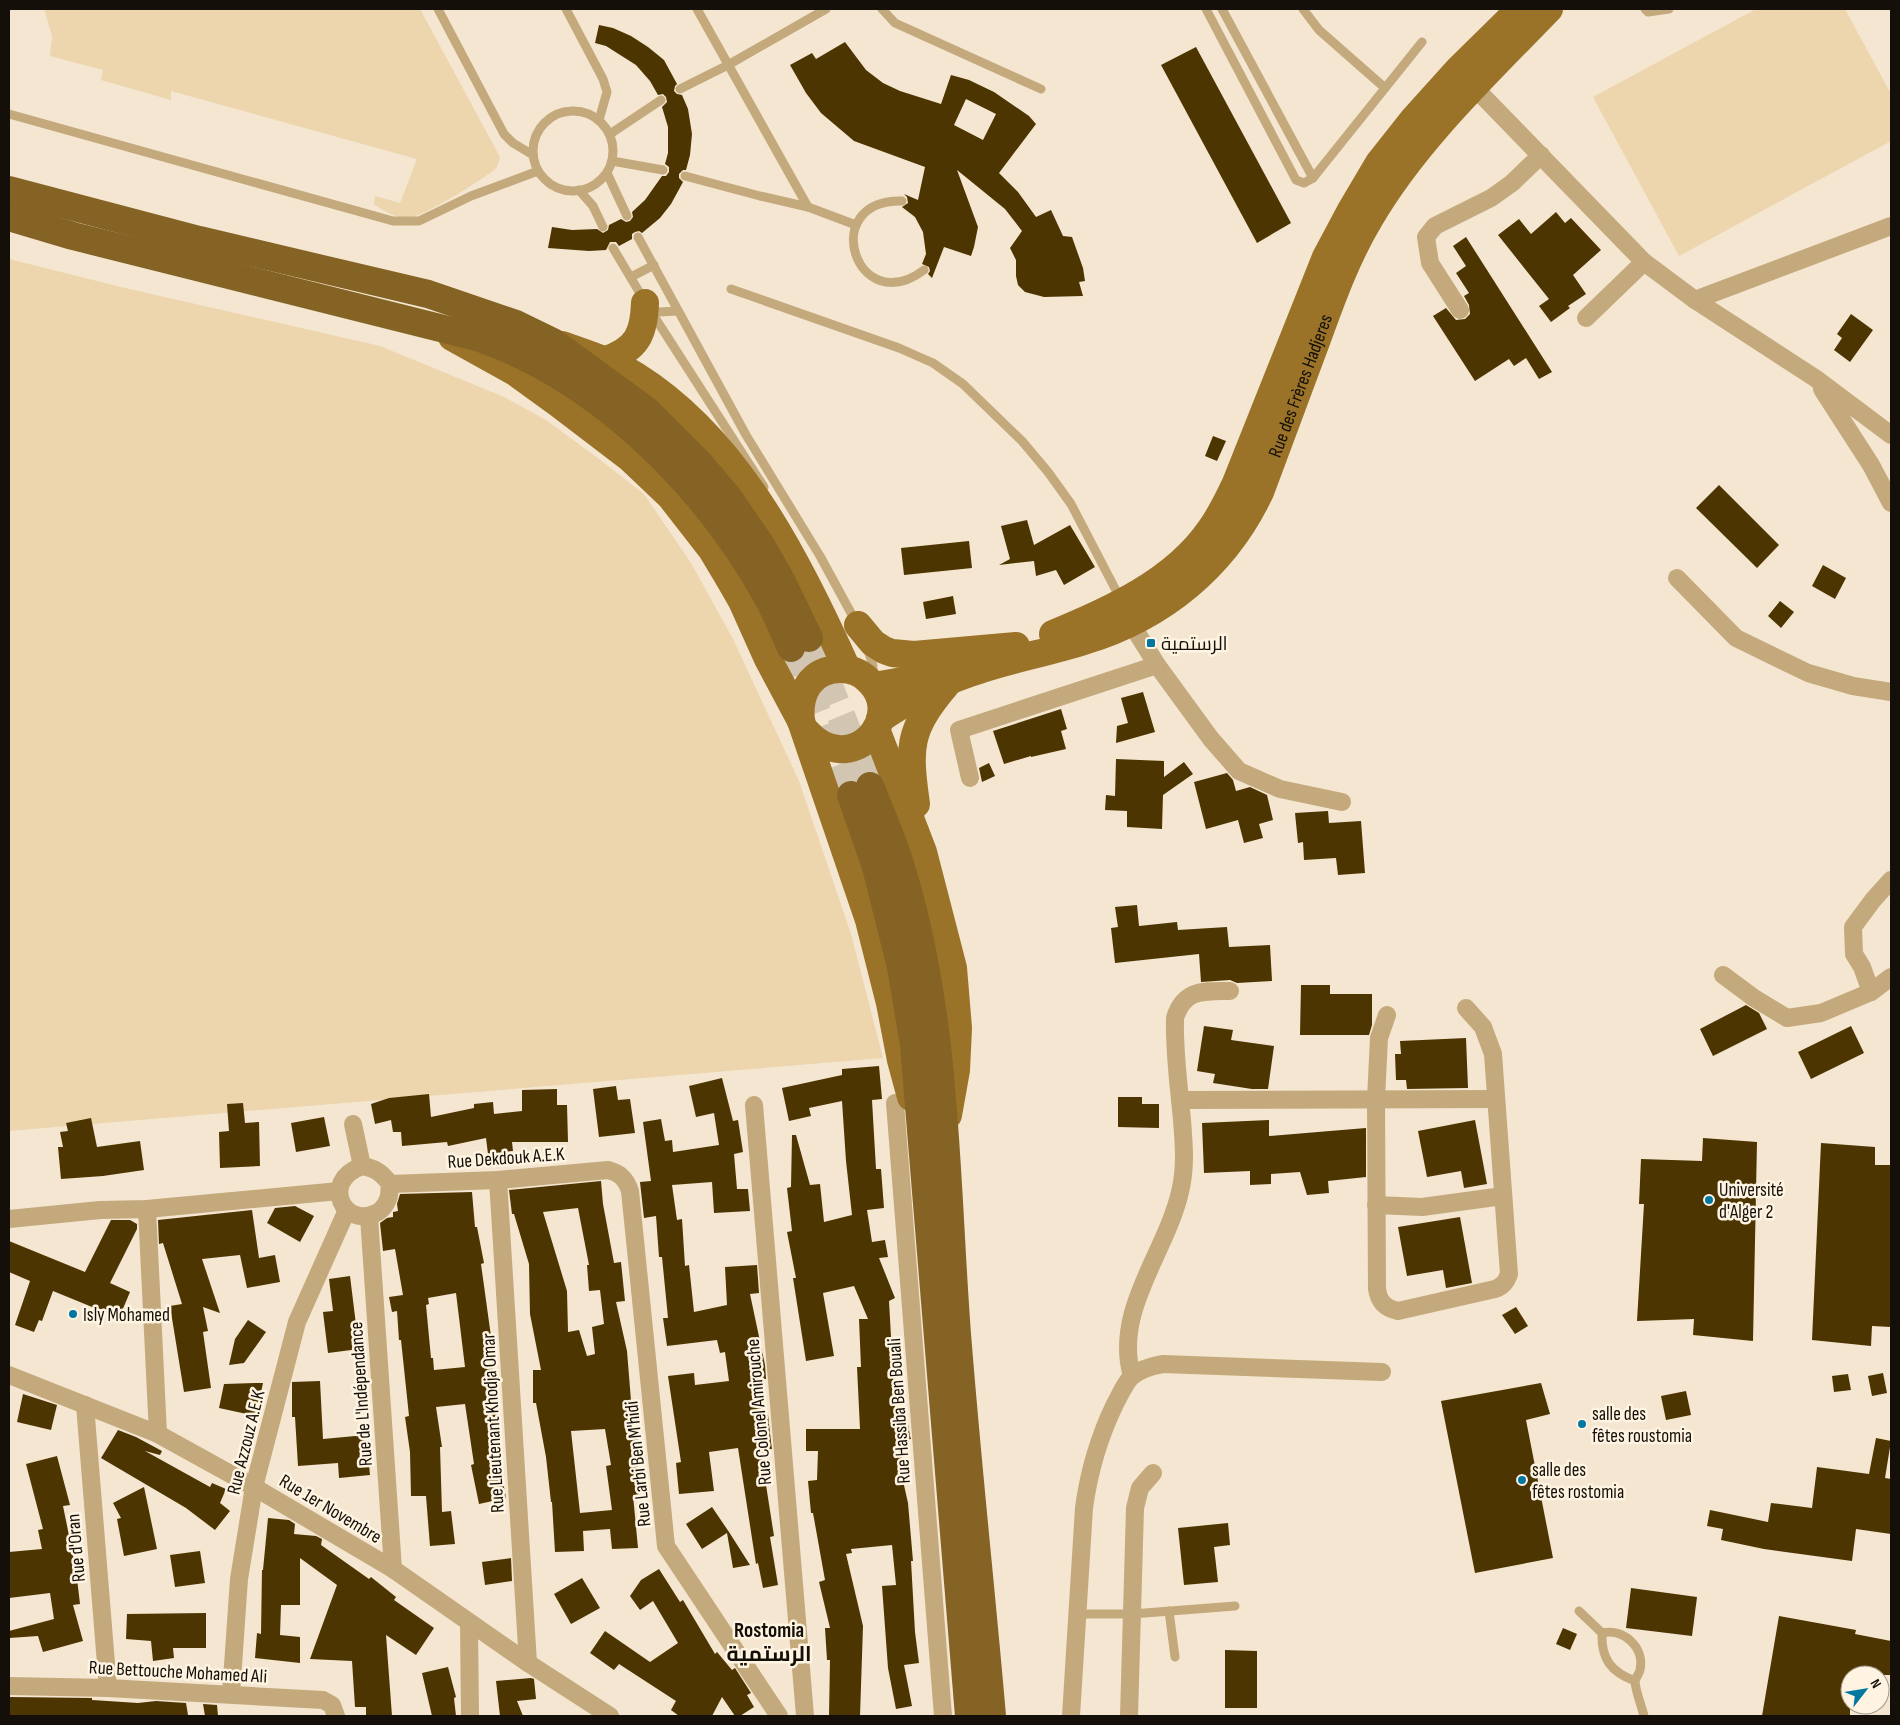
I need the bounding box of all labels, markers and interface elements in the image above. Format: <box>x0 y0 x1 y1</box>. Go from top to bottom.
street label: Rue des Frères Hadjeres <box>1264 311 1338 461</box>
place label: الرستمية <box>1161 633 1228 656</box>
marker: الرستمية <box>1145 637 1157 649</box>
street label: Rue Dekdouk A.E.K <box>447 1143 566 1174</box>
place label: Université d'Alger 2 <box>1719 1179 1784 1224</box>
marker: Université d'Alger 2 <box>1703 1194 1715 1206</box>
place label: Isly Mohamed <box>83 1304 170 1327</box>
marker: Isly Mohamed <box>67 1308 79 1320</box>
street label: Rue de L'Indépendance <box>345 1321 378 1467</box>
street label: Rue Lieutenant Khodja Omar <box>477 1332 510 1513</box>
street label: Rue Hassiba Ben Bouali <box>883 1337 916 1484</box>
street label: Rue Colonel Amirouche <box>742 1338 777 1486</box>
street label: Rue Azzouz A.E.K <box>222 1388 271 1497</box>
street label: Rue Larbi Ben M'hidi <box>620 1400 657 1528</box>
place label: salle des fêtes roustomia <box>1592 1403 1692 1448</box>
marker: salle des fêtes roustomia <box>1576 1418 1588 1430</box>
place label: salle des fêtes rostomia <box>1532 1459 1624 1504</box>
street label: Rue 1er Novembre <box>275 1470 386 1549</box>
marker: salle des fêtes rostomia <box>1516 1474 1528 1486</box>
street label: Rue d'Oran <box>62 1513 91 1583</box>
district label: Rostomia الرستمية <box>726 1618 812 1667</box>
street label: Rue Bettouche Mohamed Ali <box>88 1656 268 1689</box>
north arrow <box>1840 1665 1890 1715</box>
text: N <box>1867 1676 1885 1691</box>

